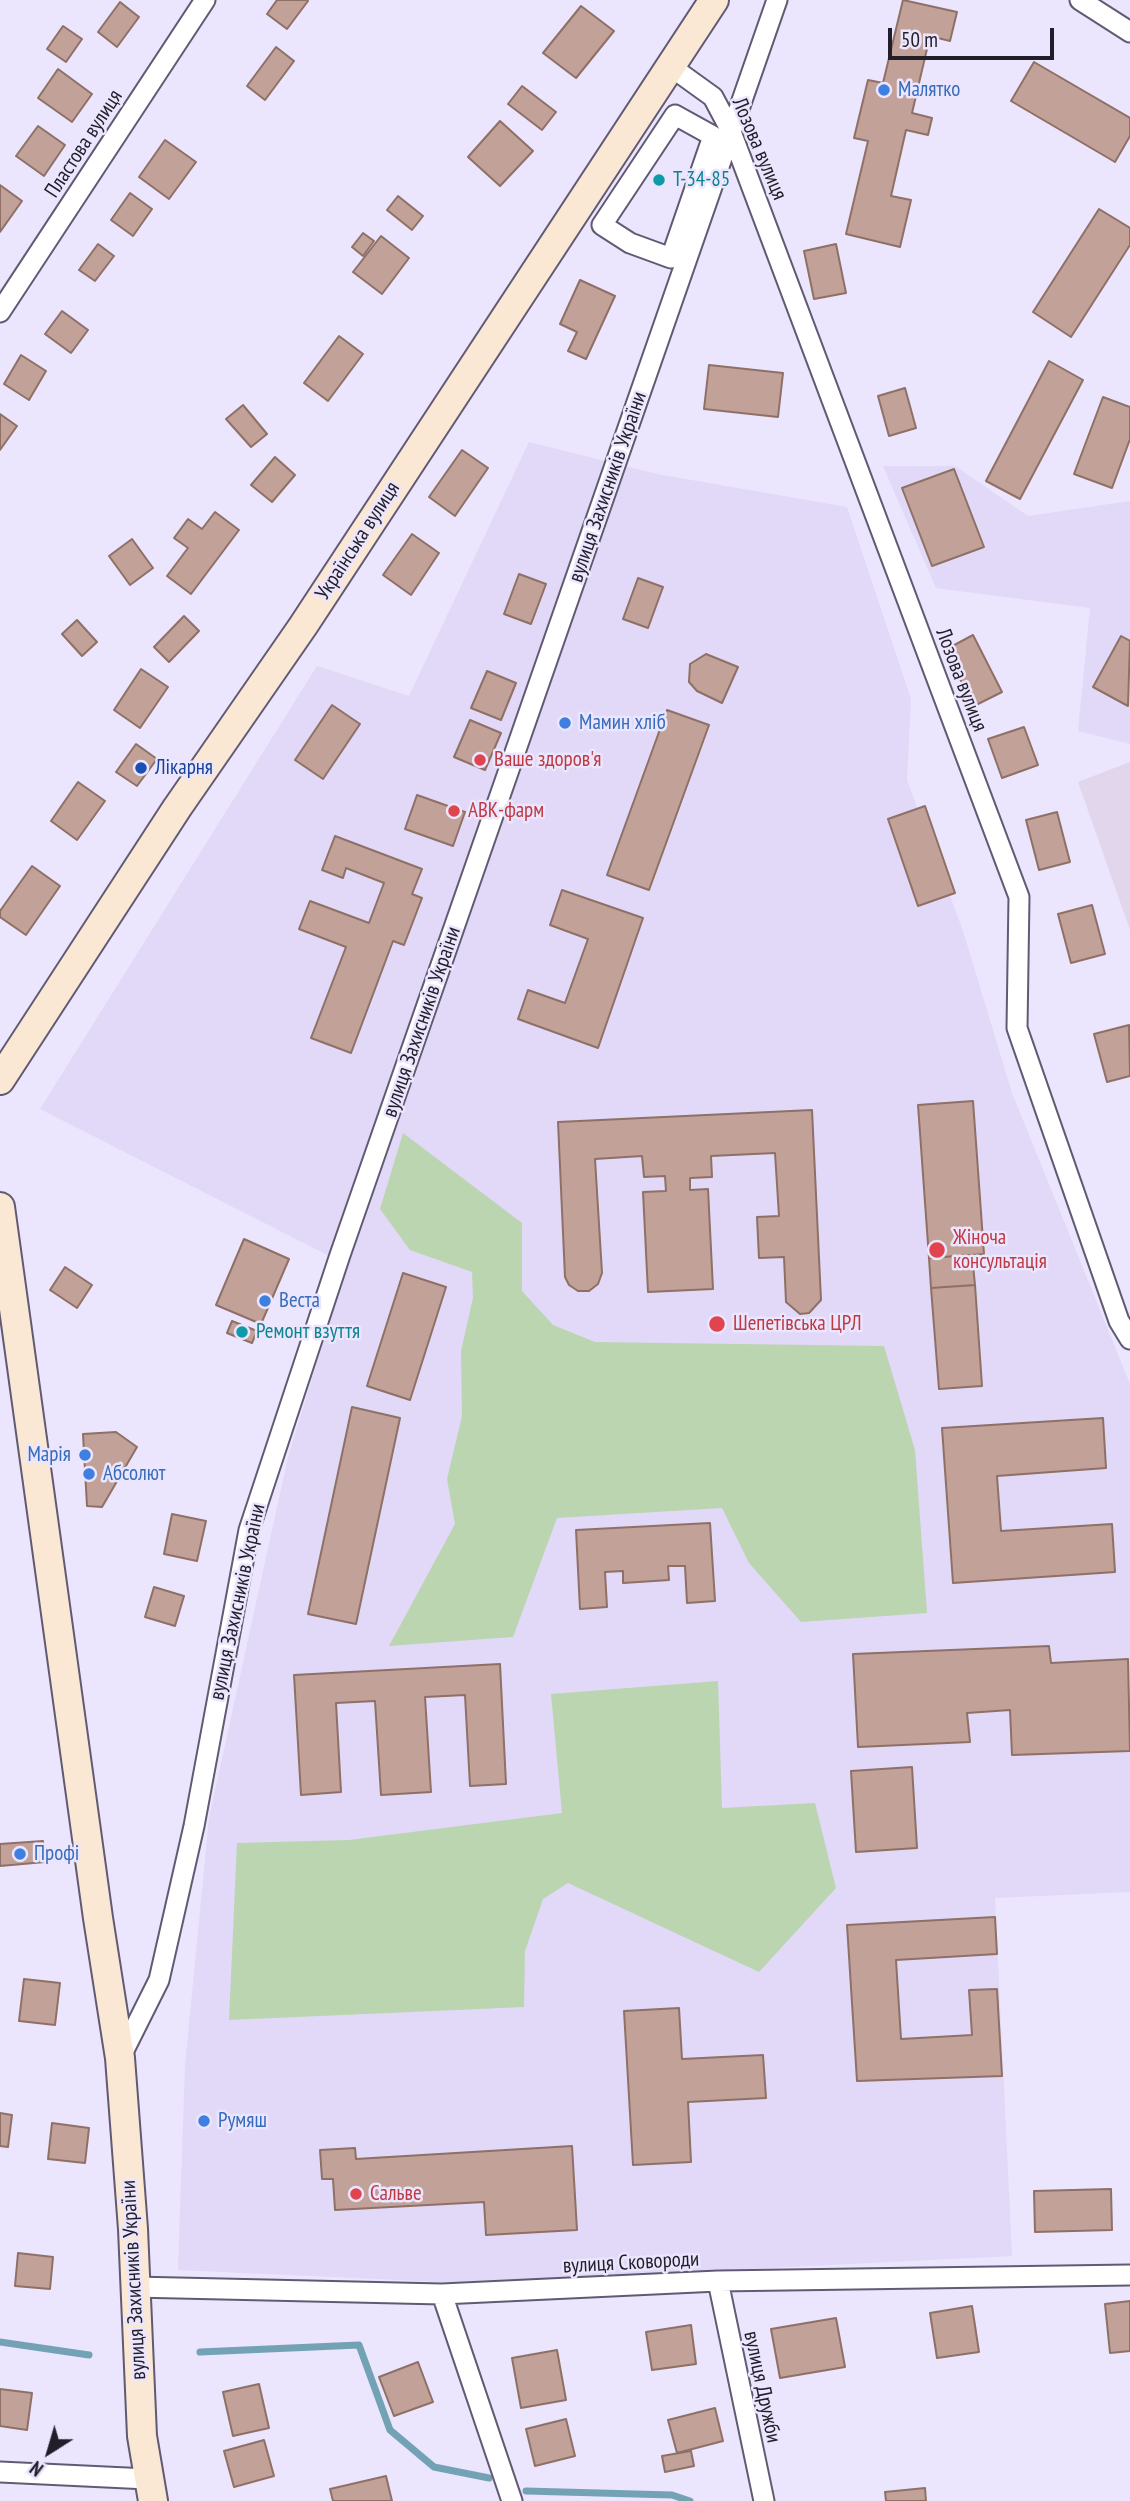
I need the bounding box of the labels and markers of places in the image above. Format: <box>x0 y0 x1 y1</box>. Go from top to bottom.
place label: Малятко <box>898 77 960 103</box>
marker: Малятко <box>876 82 892 98</box>
place label: Т-34-85 <box>673 167 730 193</box>
marker: Т-34-85 <box>651 172 667 188</box>
place label: Мамин хліб <box>579 710 666 736</box>
marker: Мамин хліб <box>557 715 573 731</box>
place label: Ваше здоров'я <box>494 747 601 773</box>
marker: Ваше здоров'я <box>472 752 488 768</box>
place label: Лікарня <box>155 755 213 781</box>
marker: Лікарня <box>133 760 149 776</box>
place label: АВК-фарм <box>468 798 544 824</box>
marker: АВК-фарм <box>446 803 462 819</box>
place label: Жіноча консультація <box>953 1225 1047 1275</box>
marker: Жіноча консультація <box>927 1240 947 1260</box>
place label: Веста <box>279 1288 320 1314</box>
marker: Веста <box>257 1293 273 1309</box>
place label: Шепетівська ЦРЛ <box>733 1311 862 1337</box>
marker: Шепетівська ЦРЛ <box>707 1314 727 1334</box>
place label: Ремонт взуття <box>256 1319 360 1345</box>
marker: Ремонт взуття <box>234 1324 250 1340</box>
place label: Марія <box>27 1442 71 1468</box>
marker: Марія <box>77 1447 93 1463</box>
place label: Абсолют <box>103 1461 165 1487</box>
marker: Абсолют <box>81 1466 97 1482</box>
place label: Профі <box>34 1841 79 1867</box>
marker: Профі <box>12 1846 28 1862</box>
place label: Румяш <box>218 2108 267 2134</box>
marker: Румяш <box>196 2113 212 2129</box>
place label: Сальве <box>370 2181 422 2207</box>
marker: Сальве <box>348 2186 364 2202</box>

